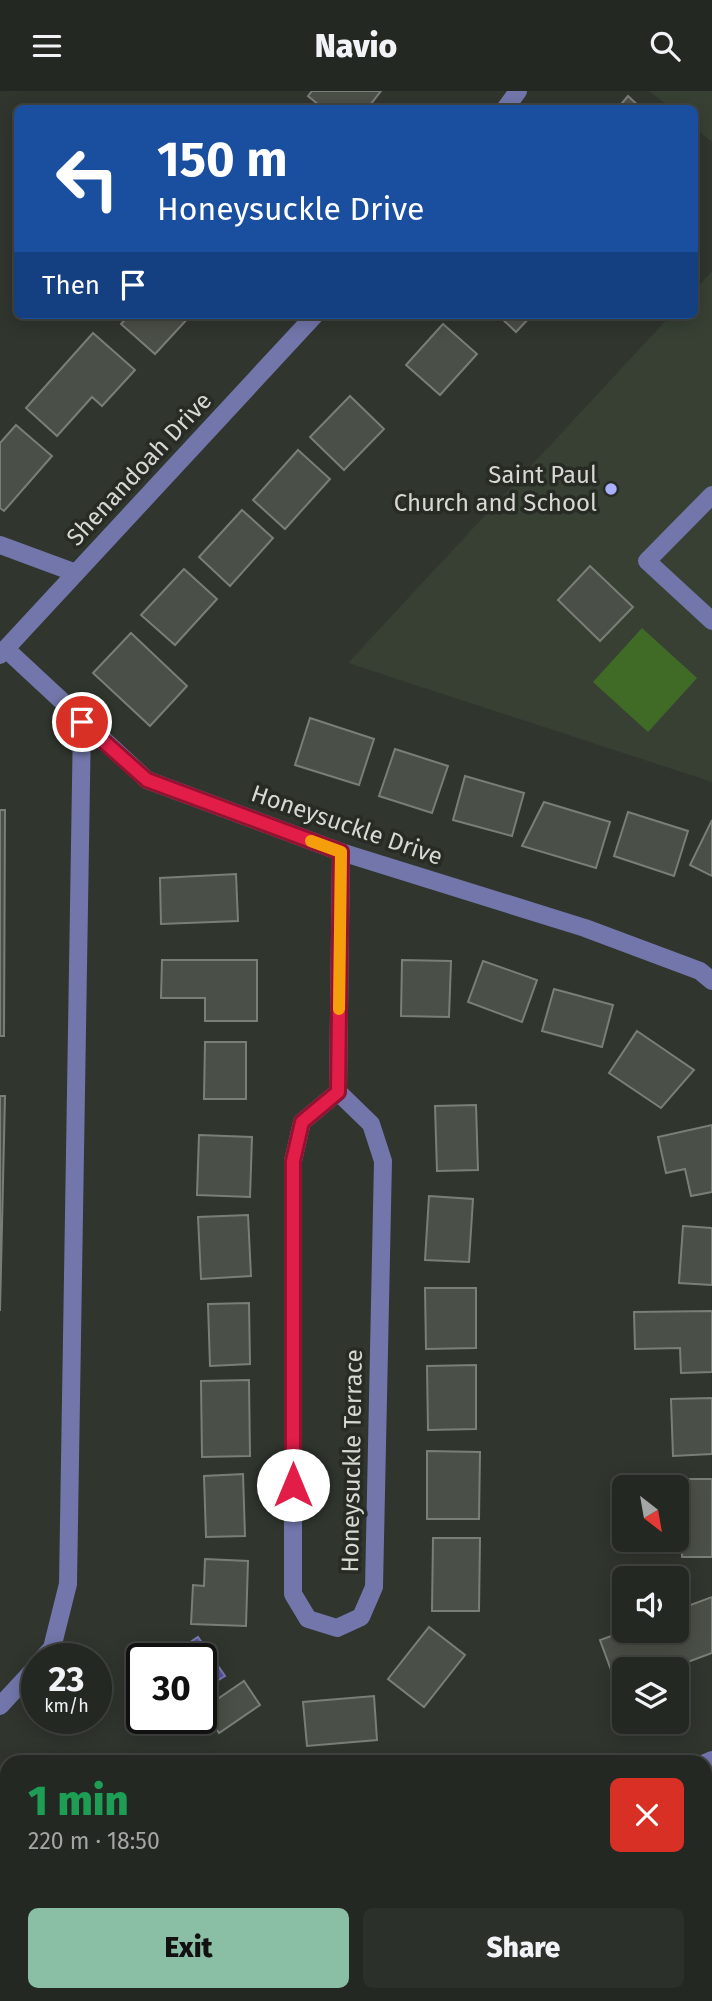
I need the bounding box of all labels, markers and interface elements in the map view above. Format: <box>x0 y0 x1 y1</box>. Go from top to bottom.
icon: menu <box>28 27 66 65</box>
text: Navio <box>315 27 397 65</box>
icon: search <box>646 27 684 65</box>
text: 150 m <box>157 130 288 189</box>
icon: left <box>42 133 133 224</box>
text: Honeysuckle Drive <box>157 190 424 228</box>
icon: arrive <box>114 266 152 304</box>
text: Then <box>42 270 100 301</box>
street label: Shenandoah Drive <box>61 387 217 551</box>
place label: Saint Paul Church and School <box>394 461 597 517</box>
marker: Saint Paul Church and School <box>603 481 619 497</box>
pin <box>52 692 112 752</box>
icon: arrive <box>63 703 101 741</box>
street label: Honeysuckle Drive <box>248 779 446 871</box>
street label: Honeysuckle Terrace <box>336 1349 368 1573</box>
position arrow <box>256 1448 330 1522</box>
north arrow <box>612 1475 690 1552</box>
map controls <box>612 1475 689 1734</box>
button: sound <box>612 1566 689 1643</box>
speed limit sign: 30 <box>126 1643 217 1734</box>
button: layers <box>612 1657 689 1734</box>
text: 23 <box>48 1658 85 1700</box>
text: km/h <box>44 1695 89 1717</box>
text: 1 min <box>28 1776 129 1826</box>
button: close <box>610 1778 684 1852</box>
text: 220 m · 18:50 <box>28 1827 160 1855</box>
button: Exit <box>28 1908 349 1988</box>
button: Share <box>363 1908 684 1988</box>

